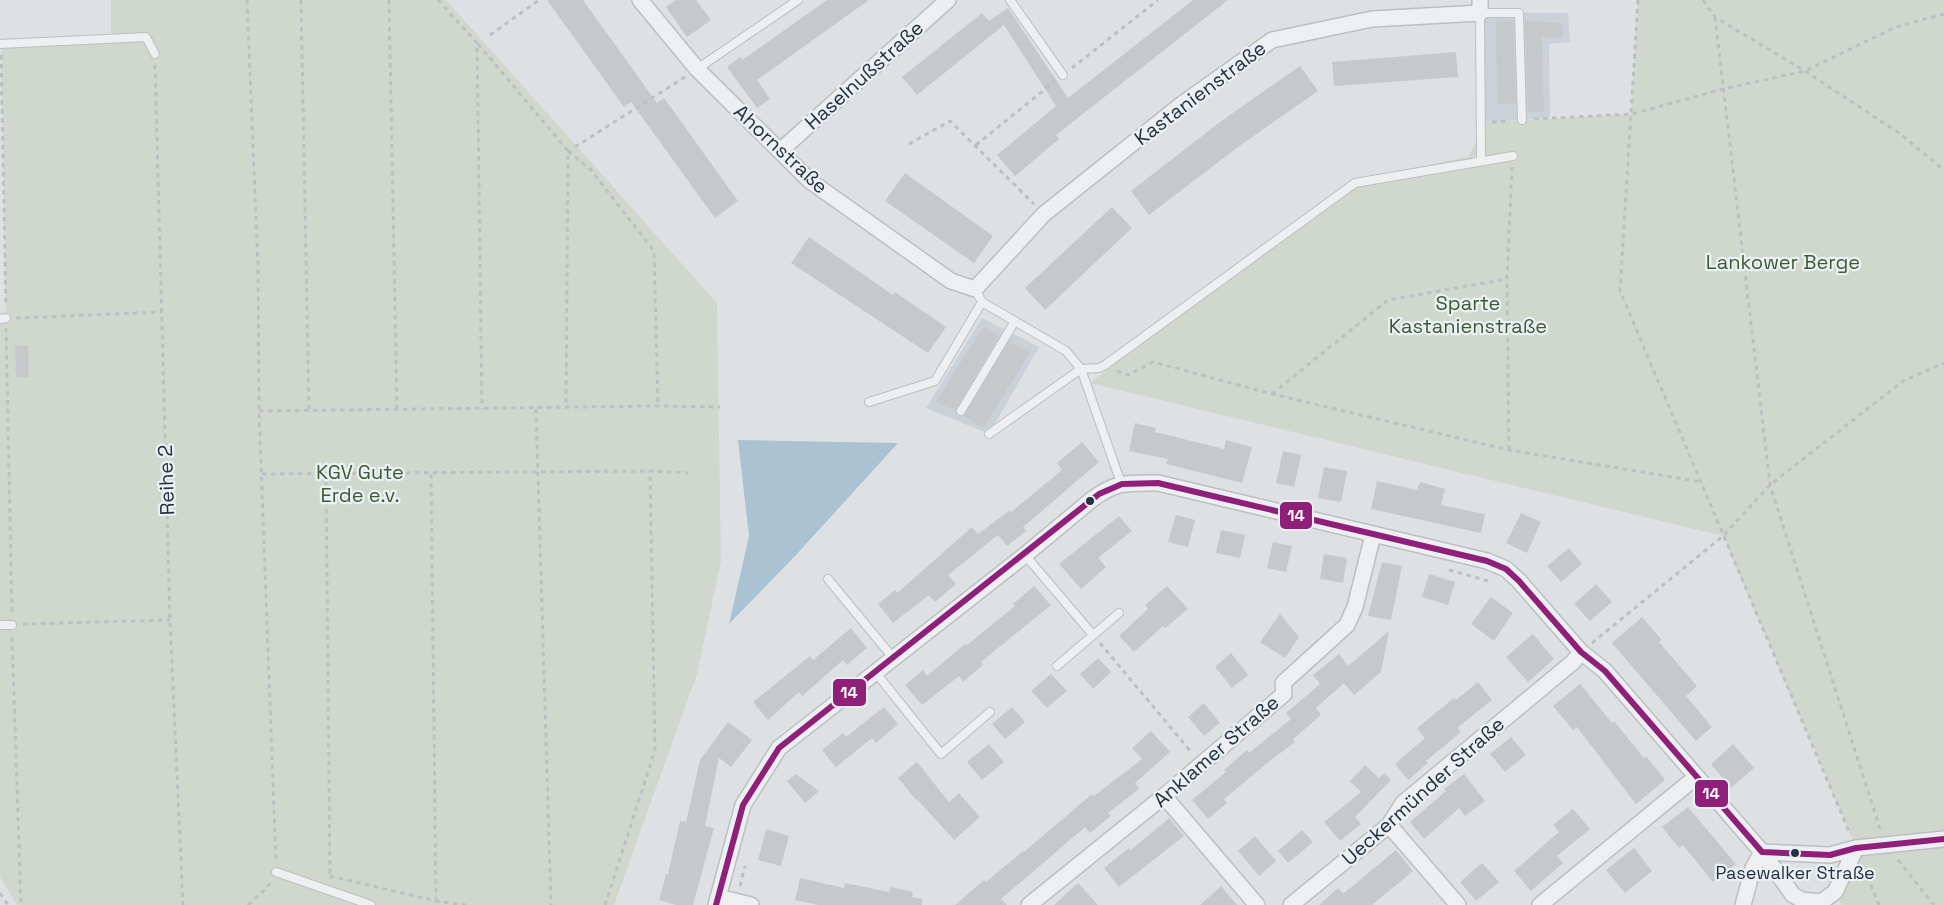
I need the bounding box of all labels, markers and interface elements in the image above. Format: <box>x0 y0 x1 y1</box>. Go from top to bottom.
street label: Haselnußstraße <box>799 15 929 135</box>
street label: Kastanienstraße <box>1129 35 1271 151</box>
street label: Ahornstraße <box>728 99 834 199</box>
park label: Lankower Berge <box>1706 249 1860 275</box>
park label: Sparte Kastanienstraße <box>1389 290 1547 339</box>
street label: Reihe 2 <box>152 444 180 516</box>
park label: KGV Gute Erde e.v. <box>316 459 404 508</box>
unlabelled marker <box>1084 495 1096 507</box>
line badge: 14 <box>1279 501 1313 530</box>
text: 14 <box>1287 505 1305 526</box>
line badge: 14 <box>832 678 867 707</box>
text: 14 <box>840 682 858 703</box>
street label: Anklamer Straße <box>1148 689 1284 813</box>
street label: Ueckermünder Straße <box>1336 711 1510 871</box>
line badge: 14 <box>1694 779 1729 808</box>
text: 14 <box>1702 783 1720 804</box>
marker: Pasewalker Straße <box>1789 847 1801 859</box>
place label: Pasewalker Straße <box>1715 861 1875 884</box>

